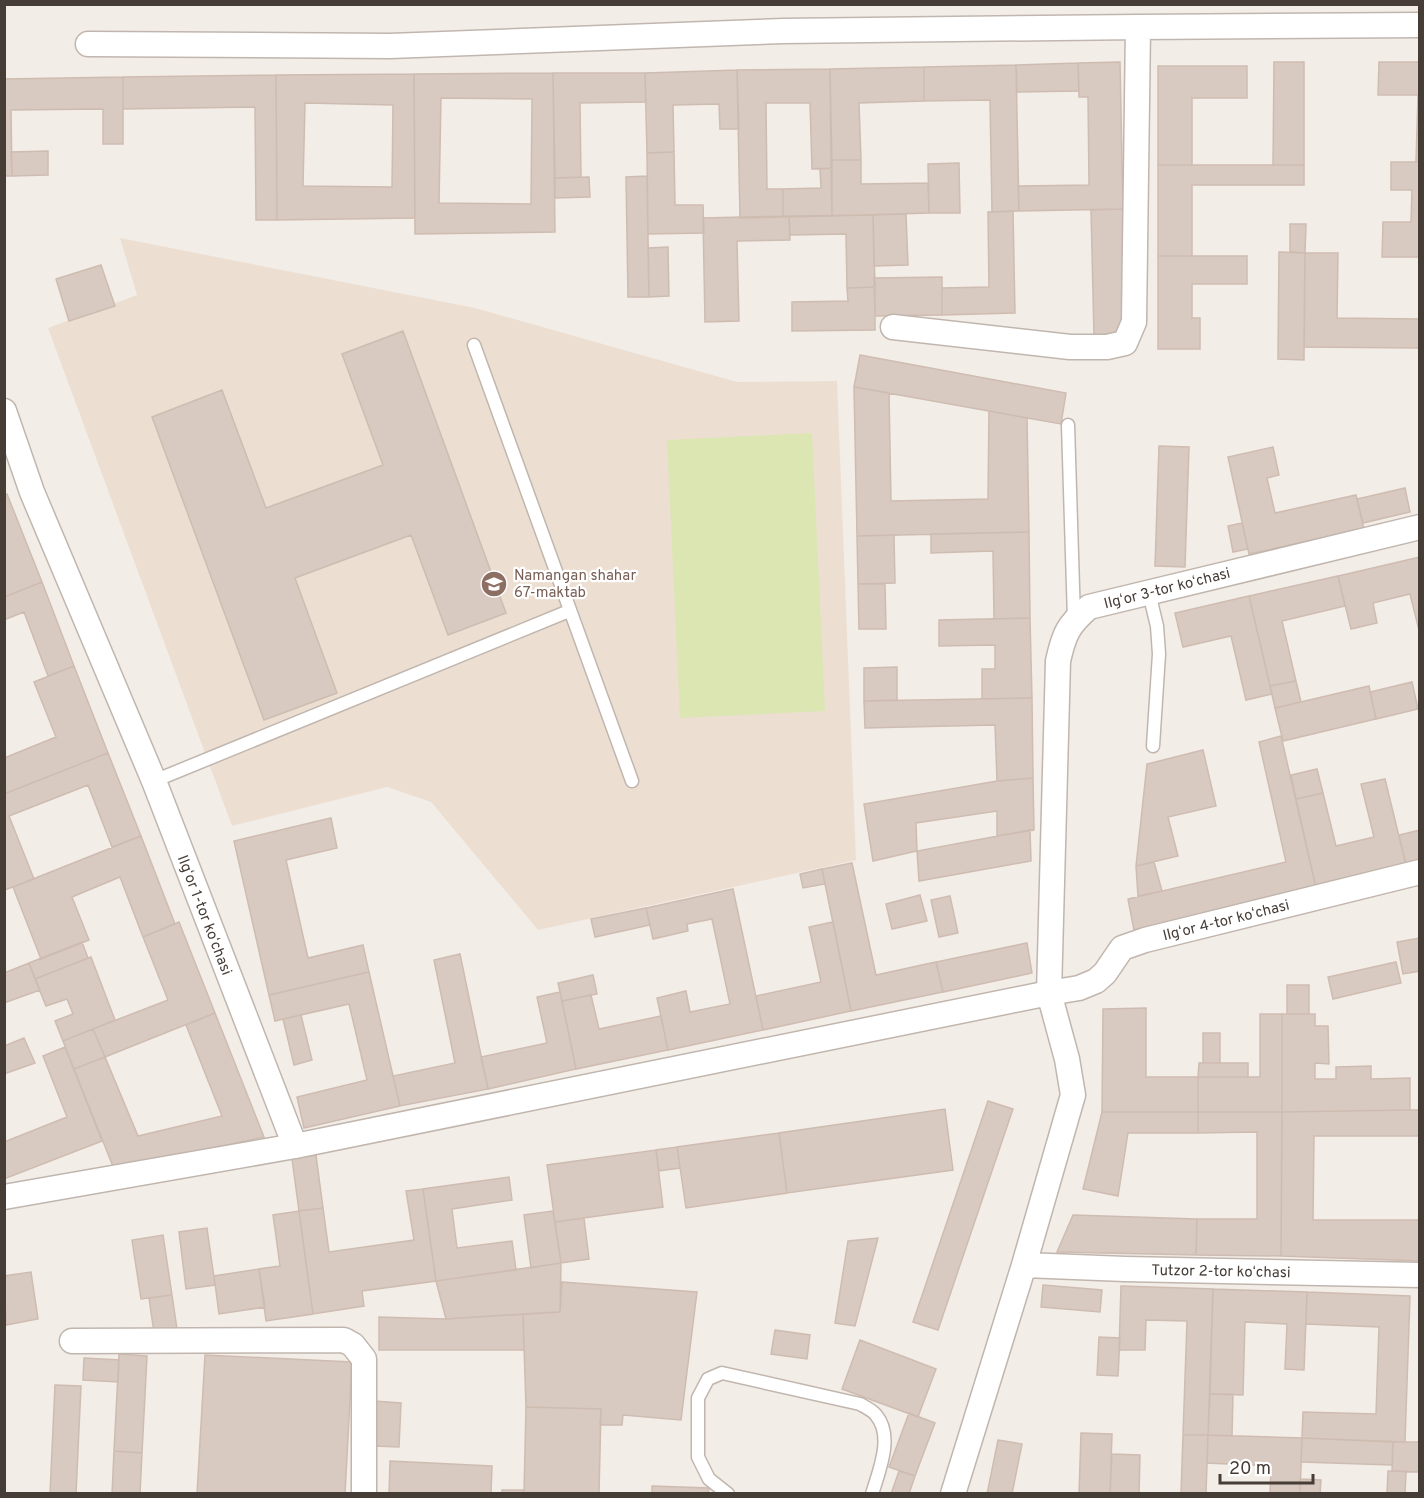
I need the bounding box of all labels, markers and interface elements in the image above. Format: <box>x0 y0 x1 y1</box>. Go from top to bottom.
street label: Ilgʻor 3-tor koʻchasi <box>1102 565 1233 614</box>
place label: Namangan shahar 67-maktab <box>514 567 636 603</box>
school or university icon: Namangan shahar 67-maktab <box>479 569 509 599</box>
street label: Ilgʻor 1-tor koʻchasi <box>172 853 235 978</box>
street label: Ilgʻor 4-tor koʻchasi <box>1161 897 1292 946</box>
street label: Tutzor 2-tor koʻchasi <box>1151 1262 1291 1283</box>
scale bar <box>1220 1447 1313 1485</box>
text: 20 m <box>1229 1458 1271 1481</box>

